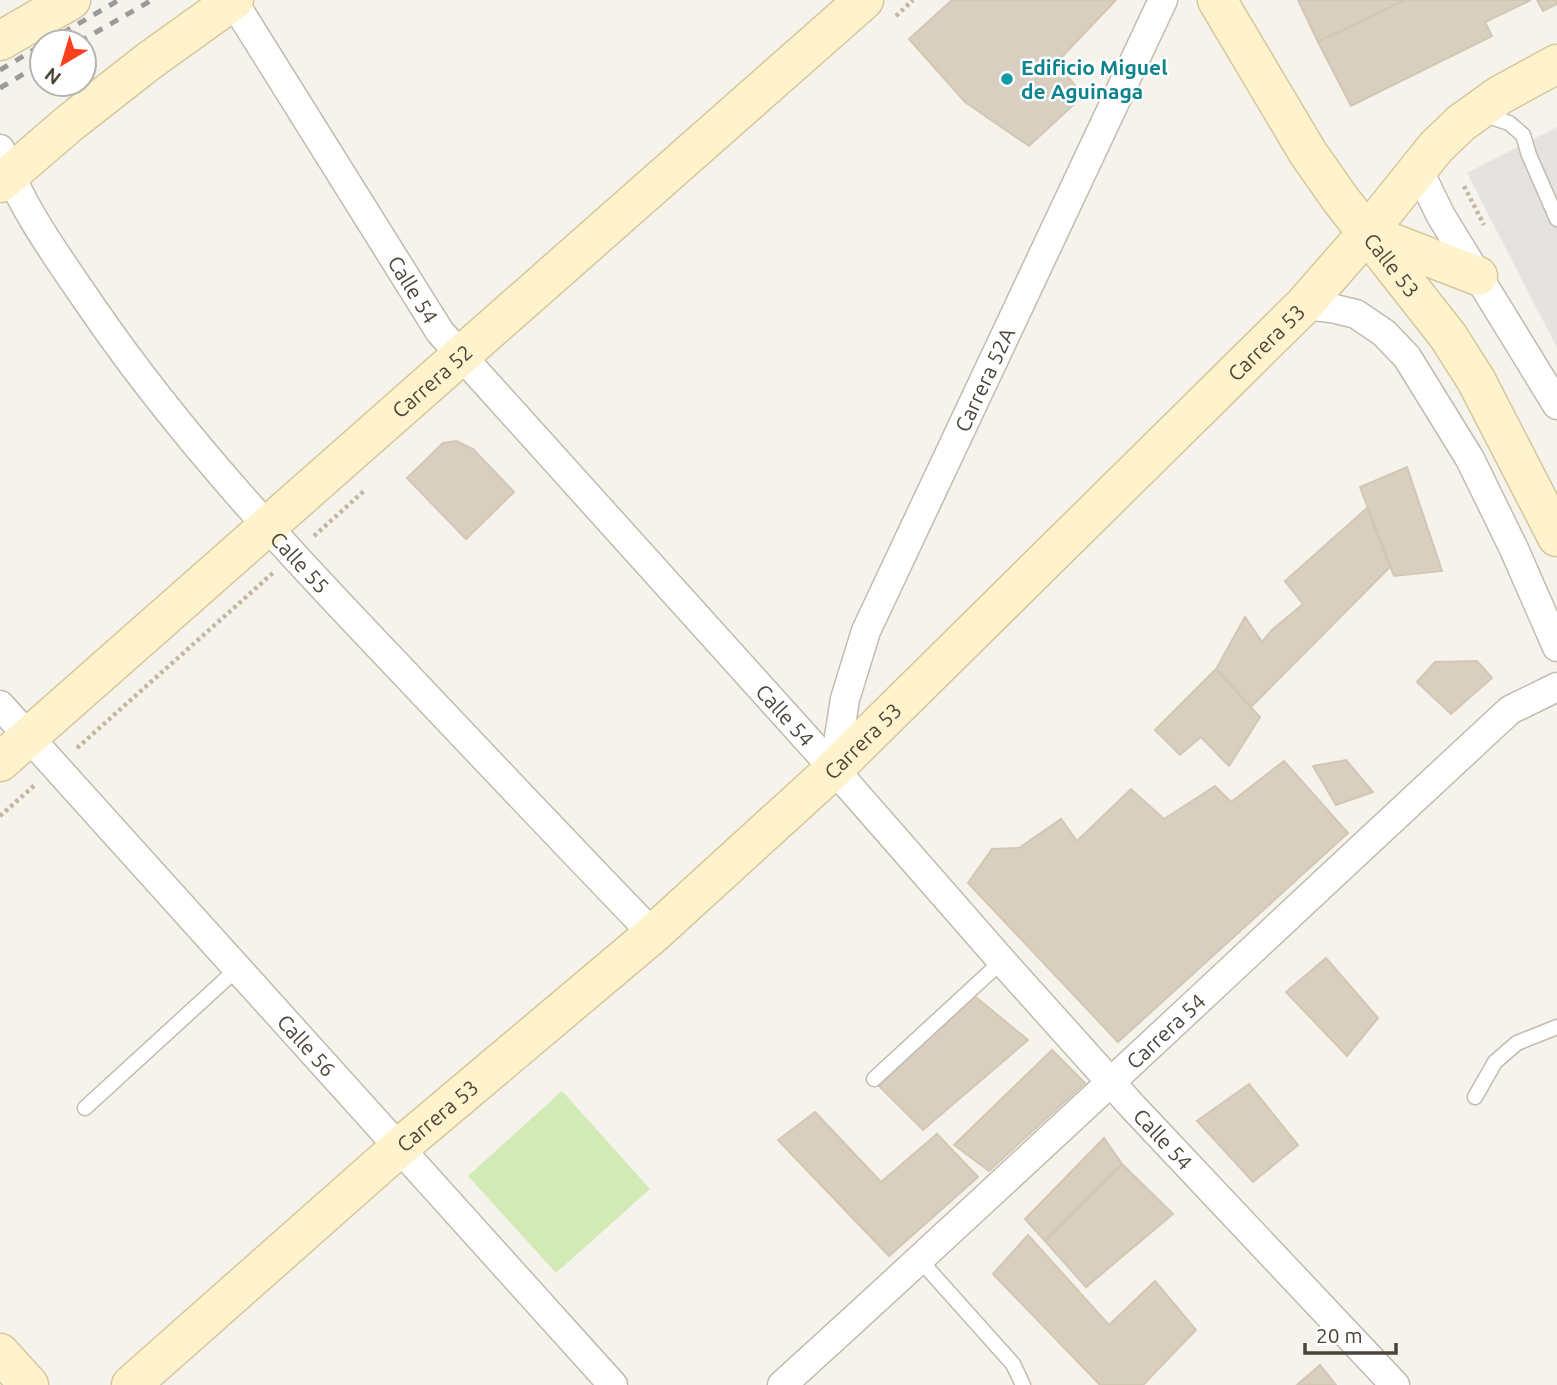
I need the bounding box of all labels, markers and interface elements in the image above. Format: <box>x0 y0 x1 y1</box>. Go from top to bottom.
north arrow <box>28 28 98 98</box>
place label: Edificio Miguel de Aguinaga <box>1021 55 1168 103</box>
text: N <box>40 63 65 89</box>
marker: Edificio Miguel de Aguinaga <box>999 71 1015 87</box>
street label: Calle 53 <box>1359 228 1425 302</box>
street label: Calle 54 <box>383 251 443 327</box>
street label: Carrera 53 <box>1223 299 1310 386</box>
street label: Carrera 52A <box>950 323 1019 435</box>
street label: Carrera 52 <box>387 339 477 423</box>
street label: Calle 55 <box>266 527 334 598</box>
street label: Calle 54 <box>751 679 819 751</box>
street label: Carrera 53 <box>819 698 906 784</box>
street label: Carrera 54 <box>1121 989 1210 1073</box>
street label: Calle 56 <box>273 1009 341 1081</box>
street label: Carrera 53 <box>392 1075 483 1156</box>
street label: Calle 54 <box>1129 1104 1198 1174</box>
scale bar <box>1305 1312 1396 1356</box>
text: 20 m <box>1316 1323 1363 1347</box>

